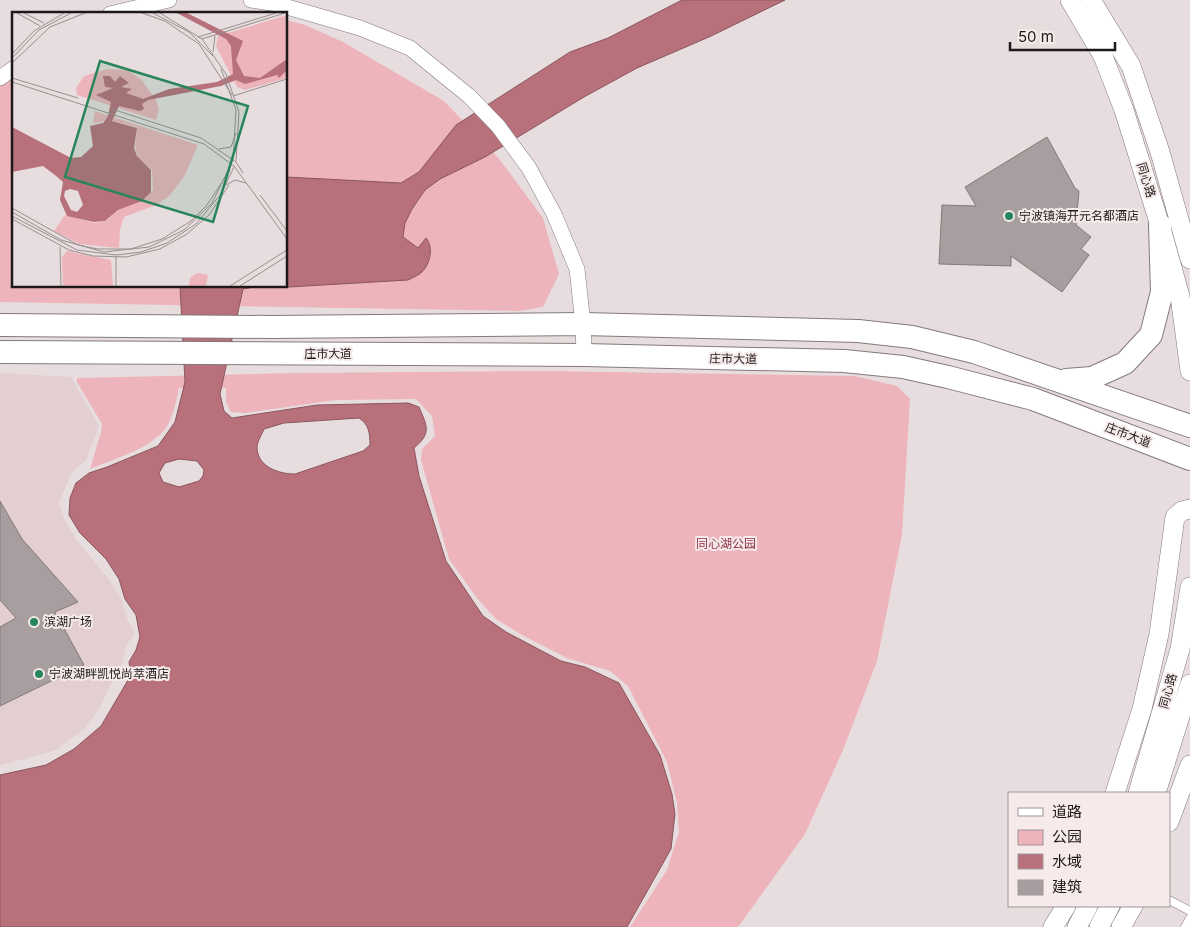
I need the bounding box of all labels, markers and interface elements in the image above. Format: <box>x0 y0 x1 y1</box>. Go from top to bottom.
inset map <box>12 12 288 288</box>
scale bar <box>1010 20 1115 52</box>
text: 50 m <box>1018 27 1054 46</box>
street label: 同心路 <box>1134 160 1159 199</box>
place label: 宁波镇海开元名都酒店 <box>1019 208 1139 223</box>
marker: 宁波镇海开元名都酒店 <box>1003 210 1015 222</box>
street label: 庄市大道 <box>304 346 352 361</box>
street label: 庄市大道 <box>709 351 757 366</box>
street label: 庄市大道 <box>1103 419 1153 450</box>
park label: 同心湖公园 <box>696 536 756 551</box>
place label: 滨湖广场 <box>44 614 92 629</box>
marker: 滨湖广场 <box>28 616 40 628</box>
place label: 宁波湖畔凯悦尚萃酒店 <box>49 666 169 681</box>
marker: 宁波湖畔凯悦尚萃酒店 <box>33 668 45 680</box>
street label: 同心路 <box>1156 672 1179 710</box>
legend <box>1008 792 1170 907</box>
text: 道路 <box>1052 802 1082 821</box>
text: 公园 <box>1052 827 1082 846</box>
text: 水域 <box>1052 852 1082 871</box>
text: 建筑 <box>1052 877 1082 896</box>

